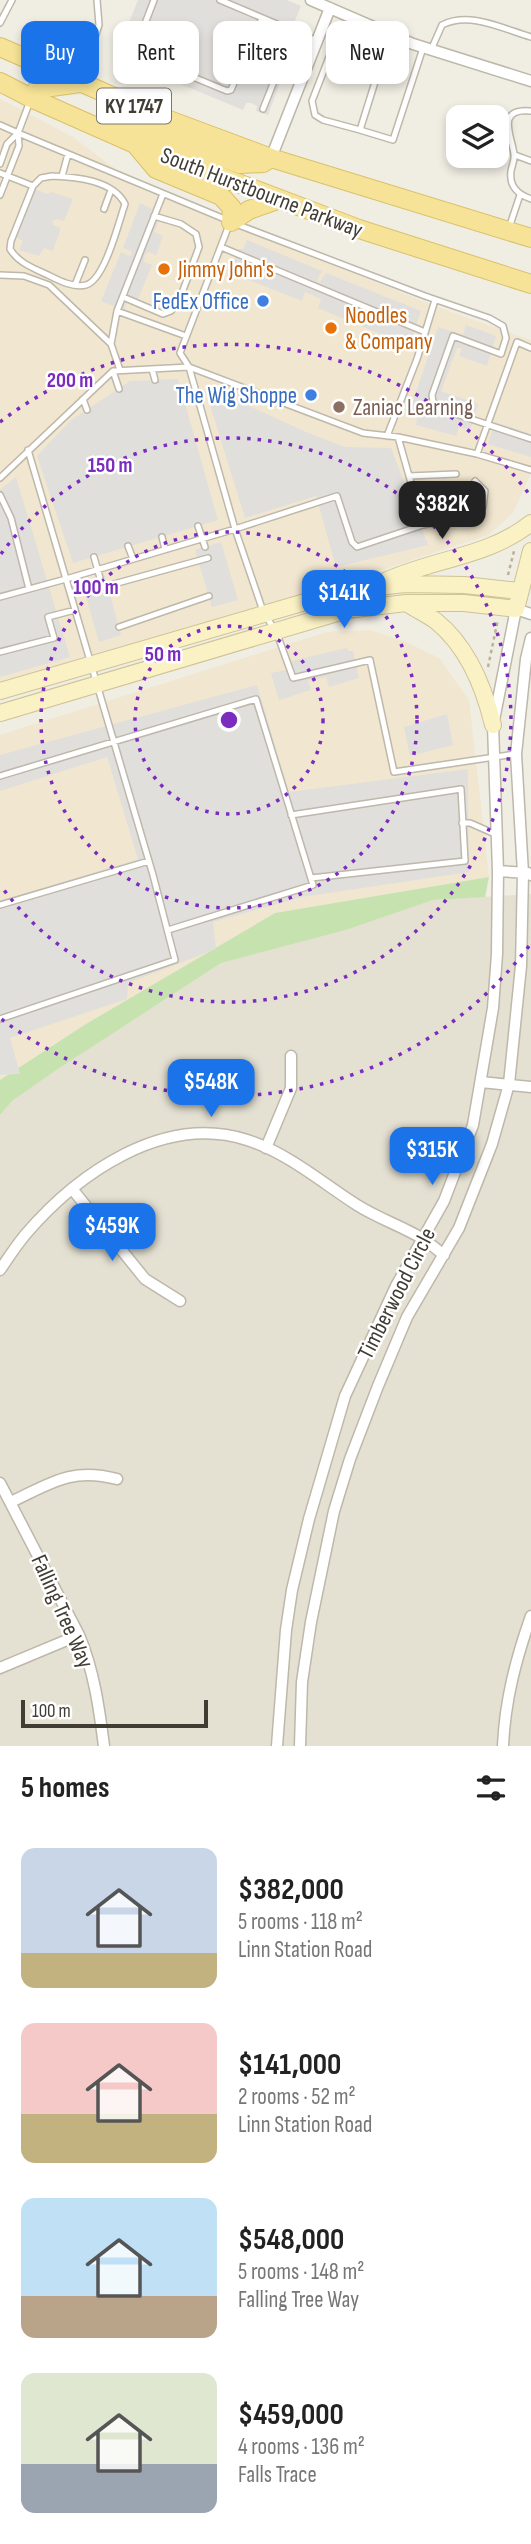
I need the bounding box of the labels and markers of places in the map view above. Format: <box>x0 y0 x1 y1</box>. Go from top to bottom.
place label: Jimmy John's <box>177 256 274 284</box>
marker: Jimmy John's <box>156 261 172 277</box>
place label: FedEx Office <box>153 288 249 316</box>
marker: FedEx Office <box>255 293 271 309</box>
place label: Noodles & Company <box>345 302 433 356</box>
marker: Noodles & Company <box>323 320 339 336</box>
place label: The Wig Shoppe <box>176 382 297 410</box>
marker: The Wig Shoppe <box>303 387 319 403</box>
place label: Zaniac Learning <box>353 394 473 422</box>
marker: Zaniac Learning <box>331 399 347 415</box>
pin: $382K <box>393 482 491 541</box>
pin: $141K <box>295 570 393 630</box>
centre of rings <box>217 708 241 732</box>
pin: $548K <box>162 1060 260 1119</box>
pin: $315K <box>383 1128 481 1187</box>
pin: $459K <box>63 1204 161 1263</box>

